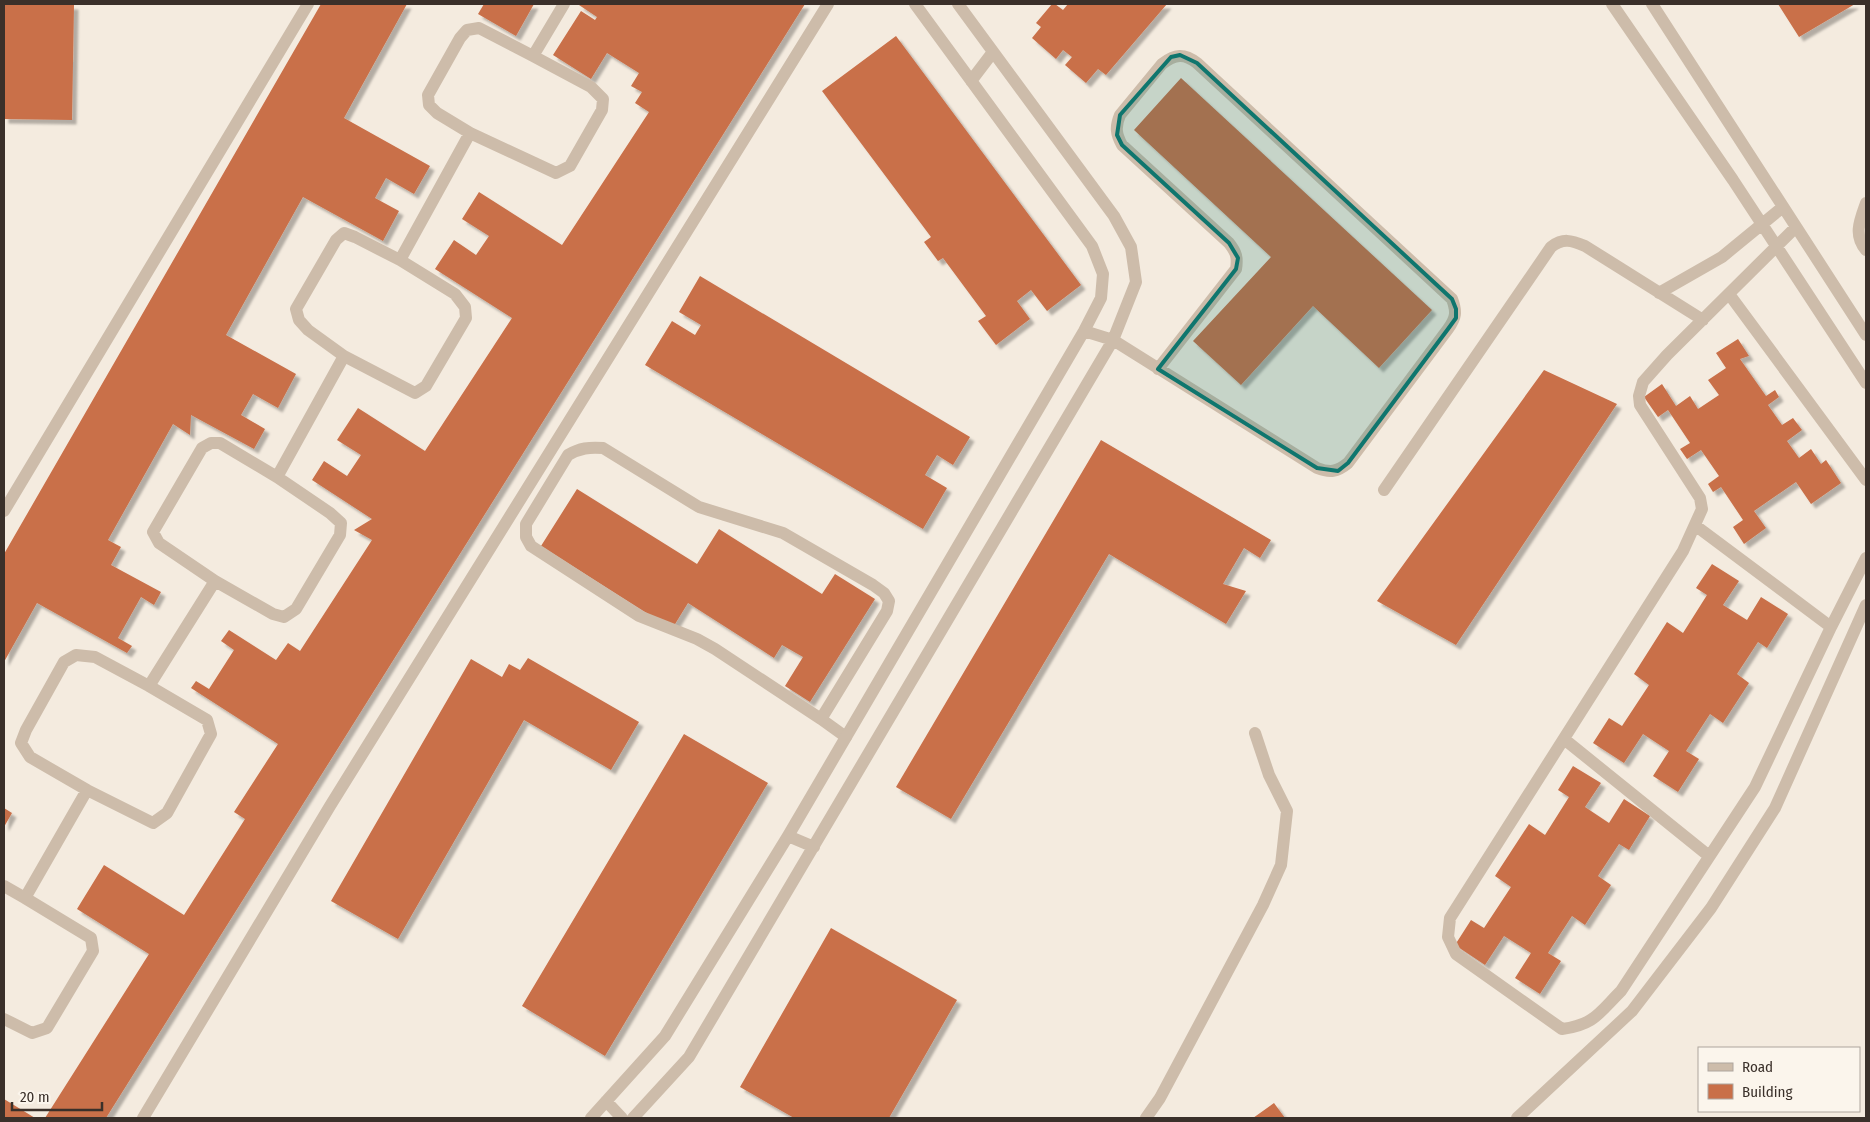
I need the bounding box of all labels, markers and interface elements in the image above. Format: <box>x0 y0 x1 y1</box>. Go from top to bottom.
legend <box>1698 1047 1860 1112</box>
text: Road <box>1742 1058 1773 1076</box>
scale bar <box>12 1080 102 1112</box>
text: Building <box>1742 1083 1793 1101</box>
text: 20 m <box>20 1088 50 1106</box>

